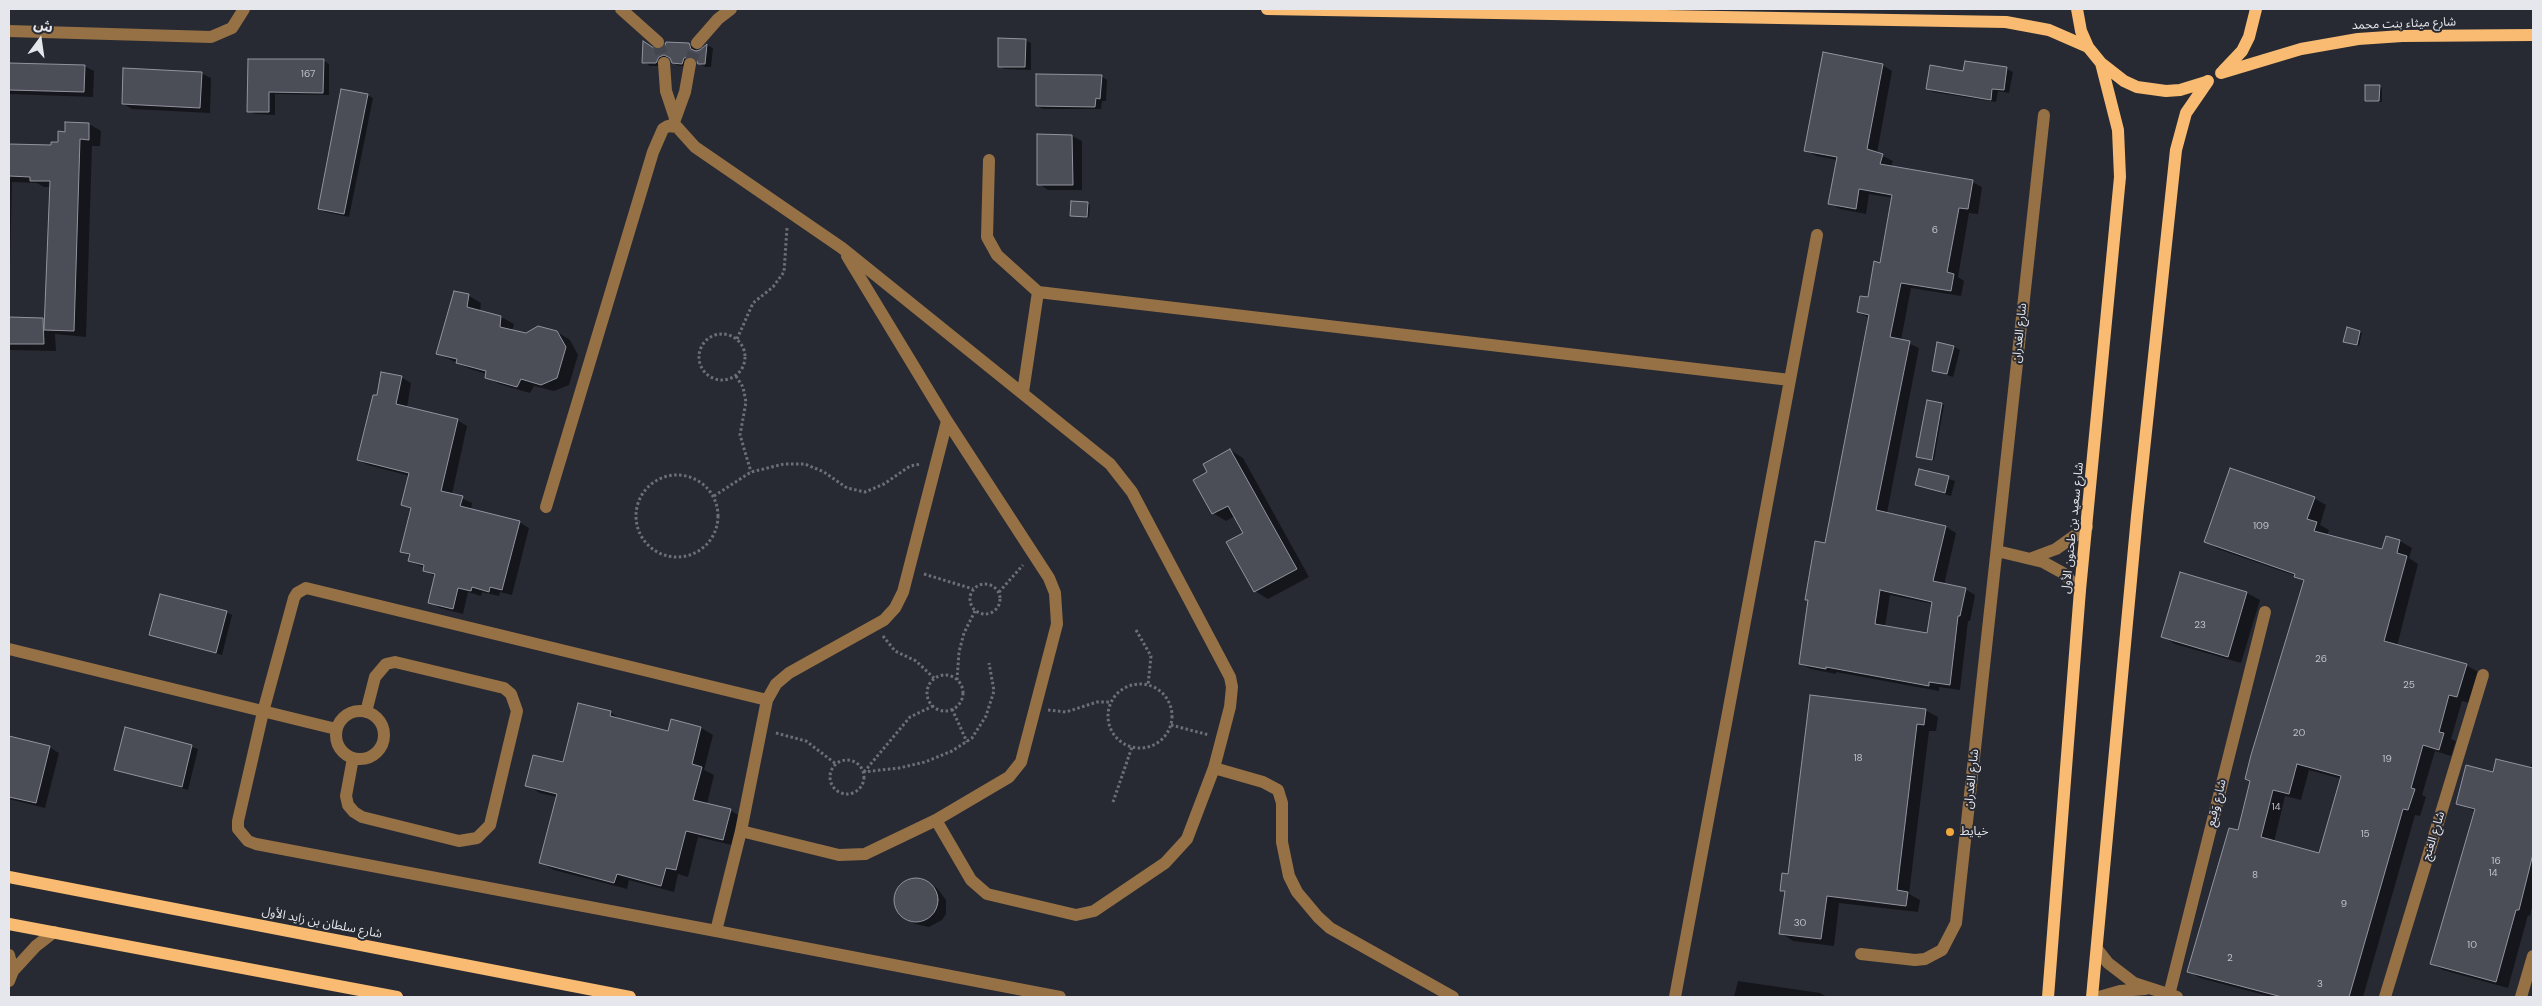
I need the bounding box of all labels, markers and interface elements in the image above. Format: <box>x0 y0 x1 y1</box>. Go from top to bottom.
text: ش <box>32 14 55 36</box>
north arrow <box>15 15 65 65</box>
street label: شارع ميثاء بنت محمد <box>2352 15 2456 33</box>
house number: 167 <box>301 68 315 80</box>
house number: 6 <box>1932 224 1938 236</box>
street label: شارع الغدران <box>2010 302 2030 364</box>
street label: شارع سعيد بن طحنون الأول <box>2059 462 2087 594</box>
house number: 109 <box>2253 520 2269 532</box>
house number: 23 <box>2194 619 2206 631</box>
house number: 26 <box>2315 653 2327 665</box>
house number: 25 <box>2403 679 2415 691</box>
house number: 20 <box>2293 727 2305 739</box>
street label: شارع الغدران <box>1962 748 1982 810</box>
house number: 18 <box>1853 752 1863 764</box>
house number: 19 <box>2382 753 2392 765</box>
street label: شارع وَقيع <box>2204 778 2230 828</box>
house number: 14 <box>2271 801 2281 813</box>
street label: شارع الغنج <box>2420 810 2448 862</box>
place label: خيايط <box>1960 825 1989 839</box>
marker: خيايط <box>1944 826 1956 838</box>
house number: 15 <box>2360 828 2370 840</box>
house number: 16 <box>2491 855 2501 867</box>
house number: 14 <box>2488 867 2498 879</box>
house number: 8 <box>2252 869 2258 881</box>
house number: 9 <box>2341 898 2347 910</box>
street label: شارع سلطان بن زايد الأول <box>261 904 383 942</box>
house number: 30 <box>1794 917 1806 929</box>
house number: 10 <box>2467 939 2477 951</box>
house number: 2 <box>2227 952 2233 964</box>
house number: 3 <box>2317 978 2323 990</box>

